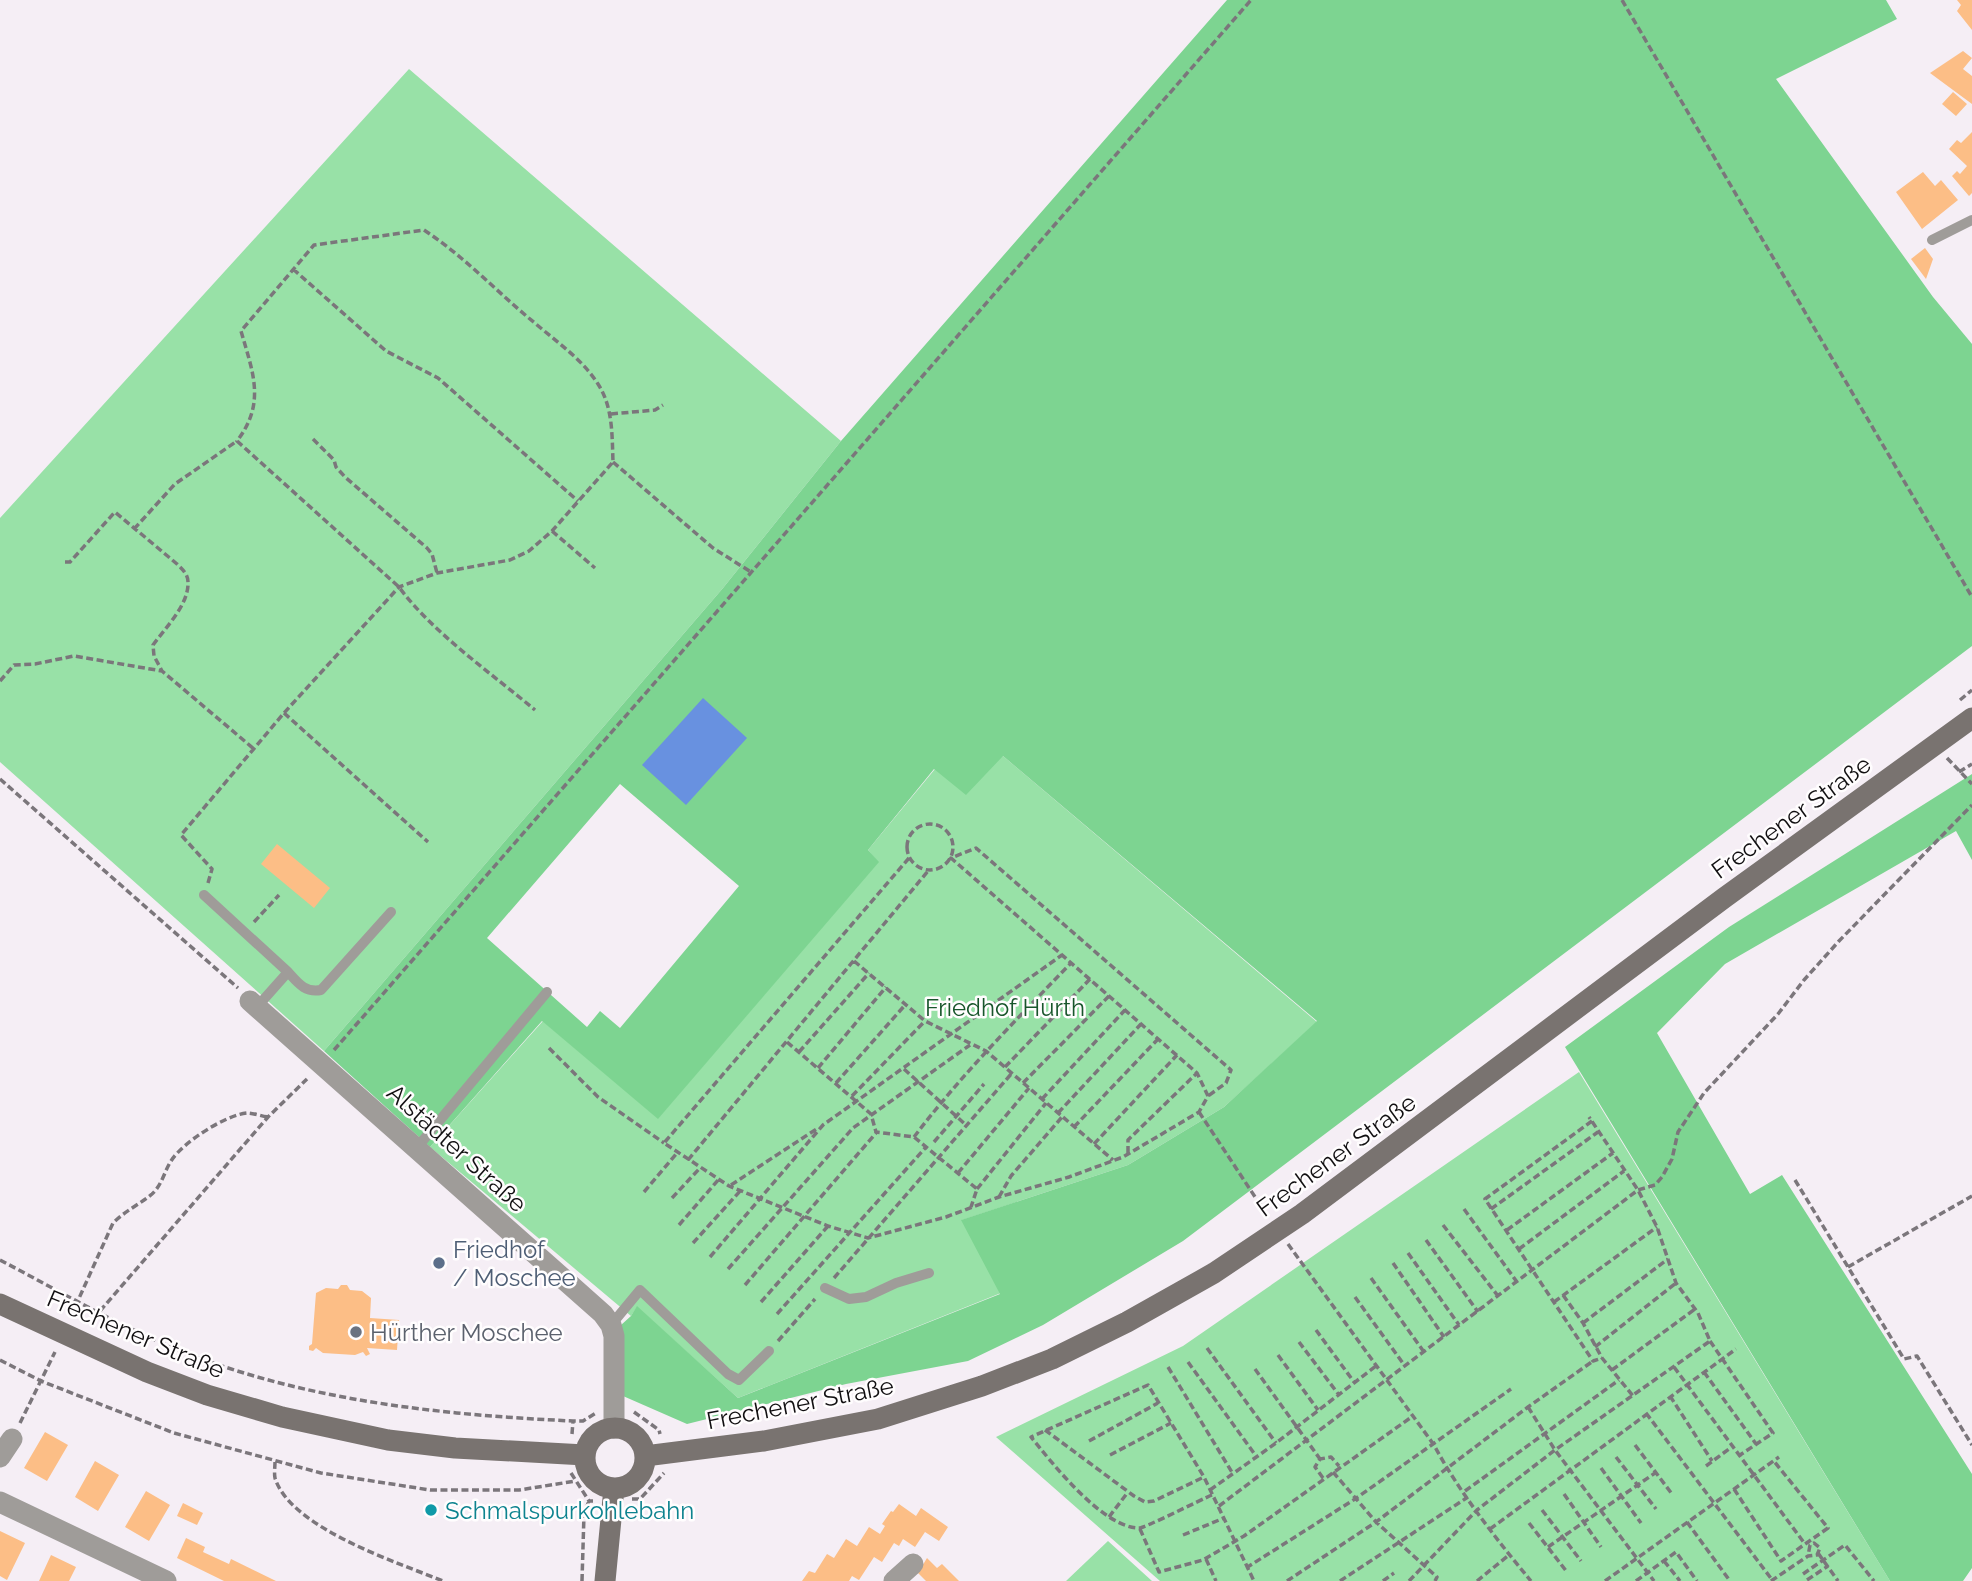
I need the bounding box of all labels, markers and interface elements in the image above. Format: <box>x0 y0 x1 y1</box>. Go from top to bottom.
street label: Frechener Straße <box>1706 749 1876 885</box>
park label: Friedhof Hürth <box>925 993 1085 1022</box>
street label: Alstädter Straße <box>381 1078 533 1218</box>
street label: Frechener Straße <box>1251 1087 1421 1223</box>
place label: Friedhof / Moschee <box>453 1235 576 1292</box>
marker: Friedhof / Moschee <box>431 1255 447 1271</box>
street label: Frechener Straße <box>43 1284 229 1384</box>
place label: Hürther Moschee <box>370 1318 563 1347</box>
marker: Hürther Moschee <box>348 1324 364 1340</box>
street label: Frechener Straße <box>704 1371 896 1435</box>
place label: Schmalspurkohlebahn <box>445 1496 694 1525</box>
marker: Schmalspurkohlebahn <box>423 1502 439 1518</box>

